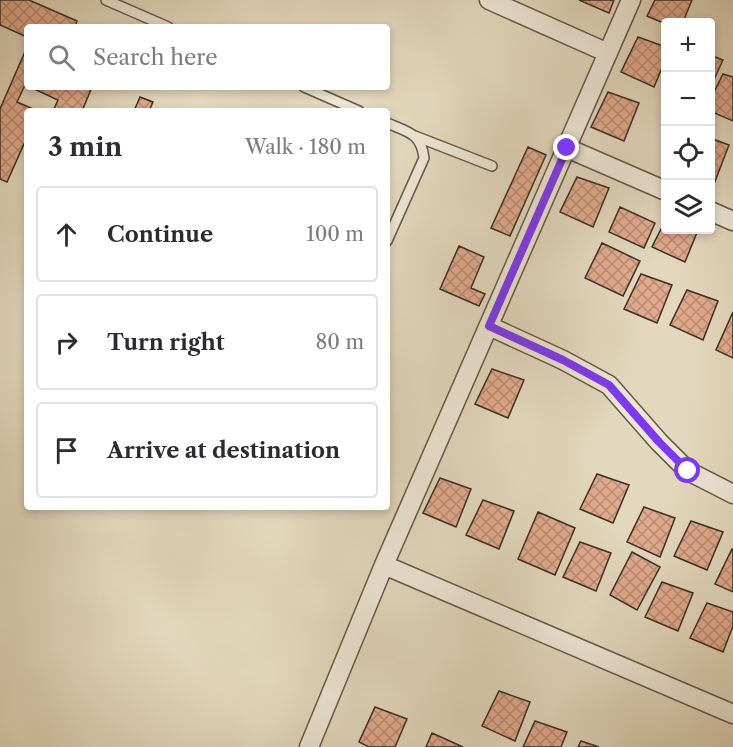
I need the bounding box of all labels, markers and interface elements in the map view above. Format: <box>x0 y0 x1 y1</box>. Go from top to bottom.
map controls <box>661 18 715 234</box>
button: + <box>661 18 715 72</box>
search box <box>24 24 390 90</box>
icon: search <box>45 41 78 74</box>
text: Search here <box>93 44 218 71</box>
button: − <box>661 72 715 126</box>
button: locate <box>661 126 715 180</box>
text: 3 min <box>48 131 122 163</box>
route end <box>553 134 579 160</box>
text: Walk · 180 m <box>245 135 366 159</box>
button: layers <box>661 180 715 234</box>
icon: ahead <box>50 218 83 251</box>
text: Continue <box>107 221 213 248</box>
text: 100 m <box>306 222 364 246</box>
icon: right <box>50 326 83 359</box>
text: Turn right <box>107 329 225 356</box>
text: 80 m <box>316 330 364 354</box>
icon: arrive <box>50 434 83 467</box>
text: Arrive at destination <box>107 437 340 464</box>
route start <box>674 457 700 483</box>

